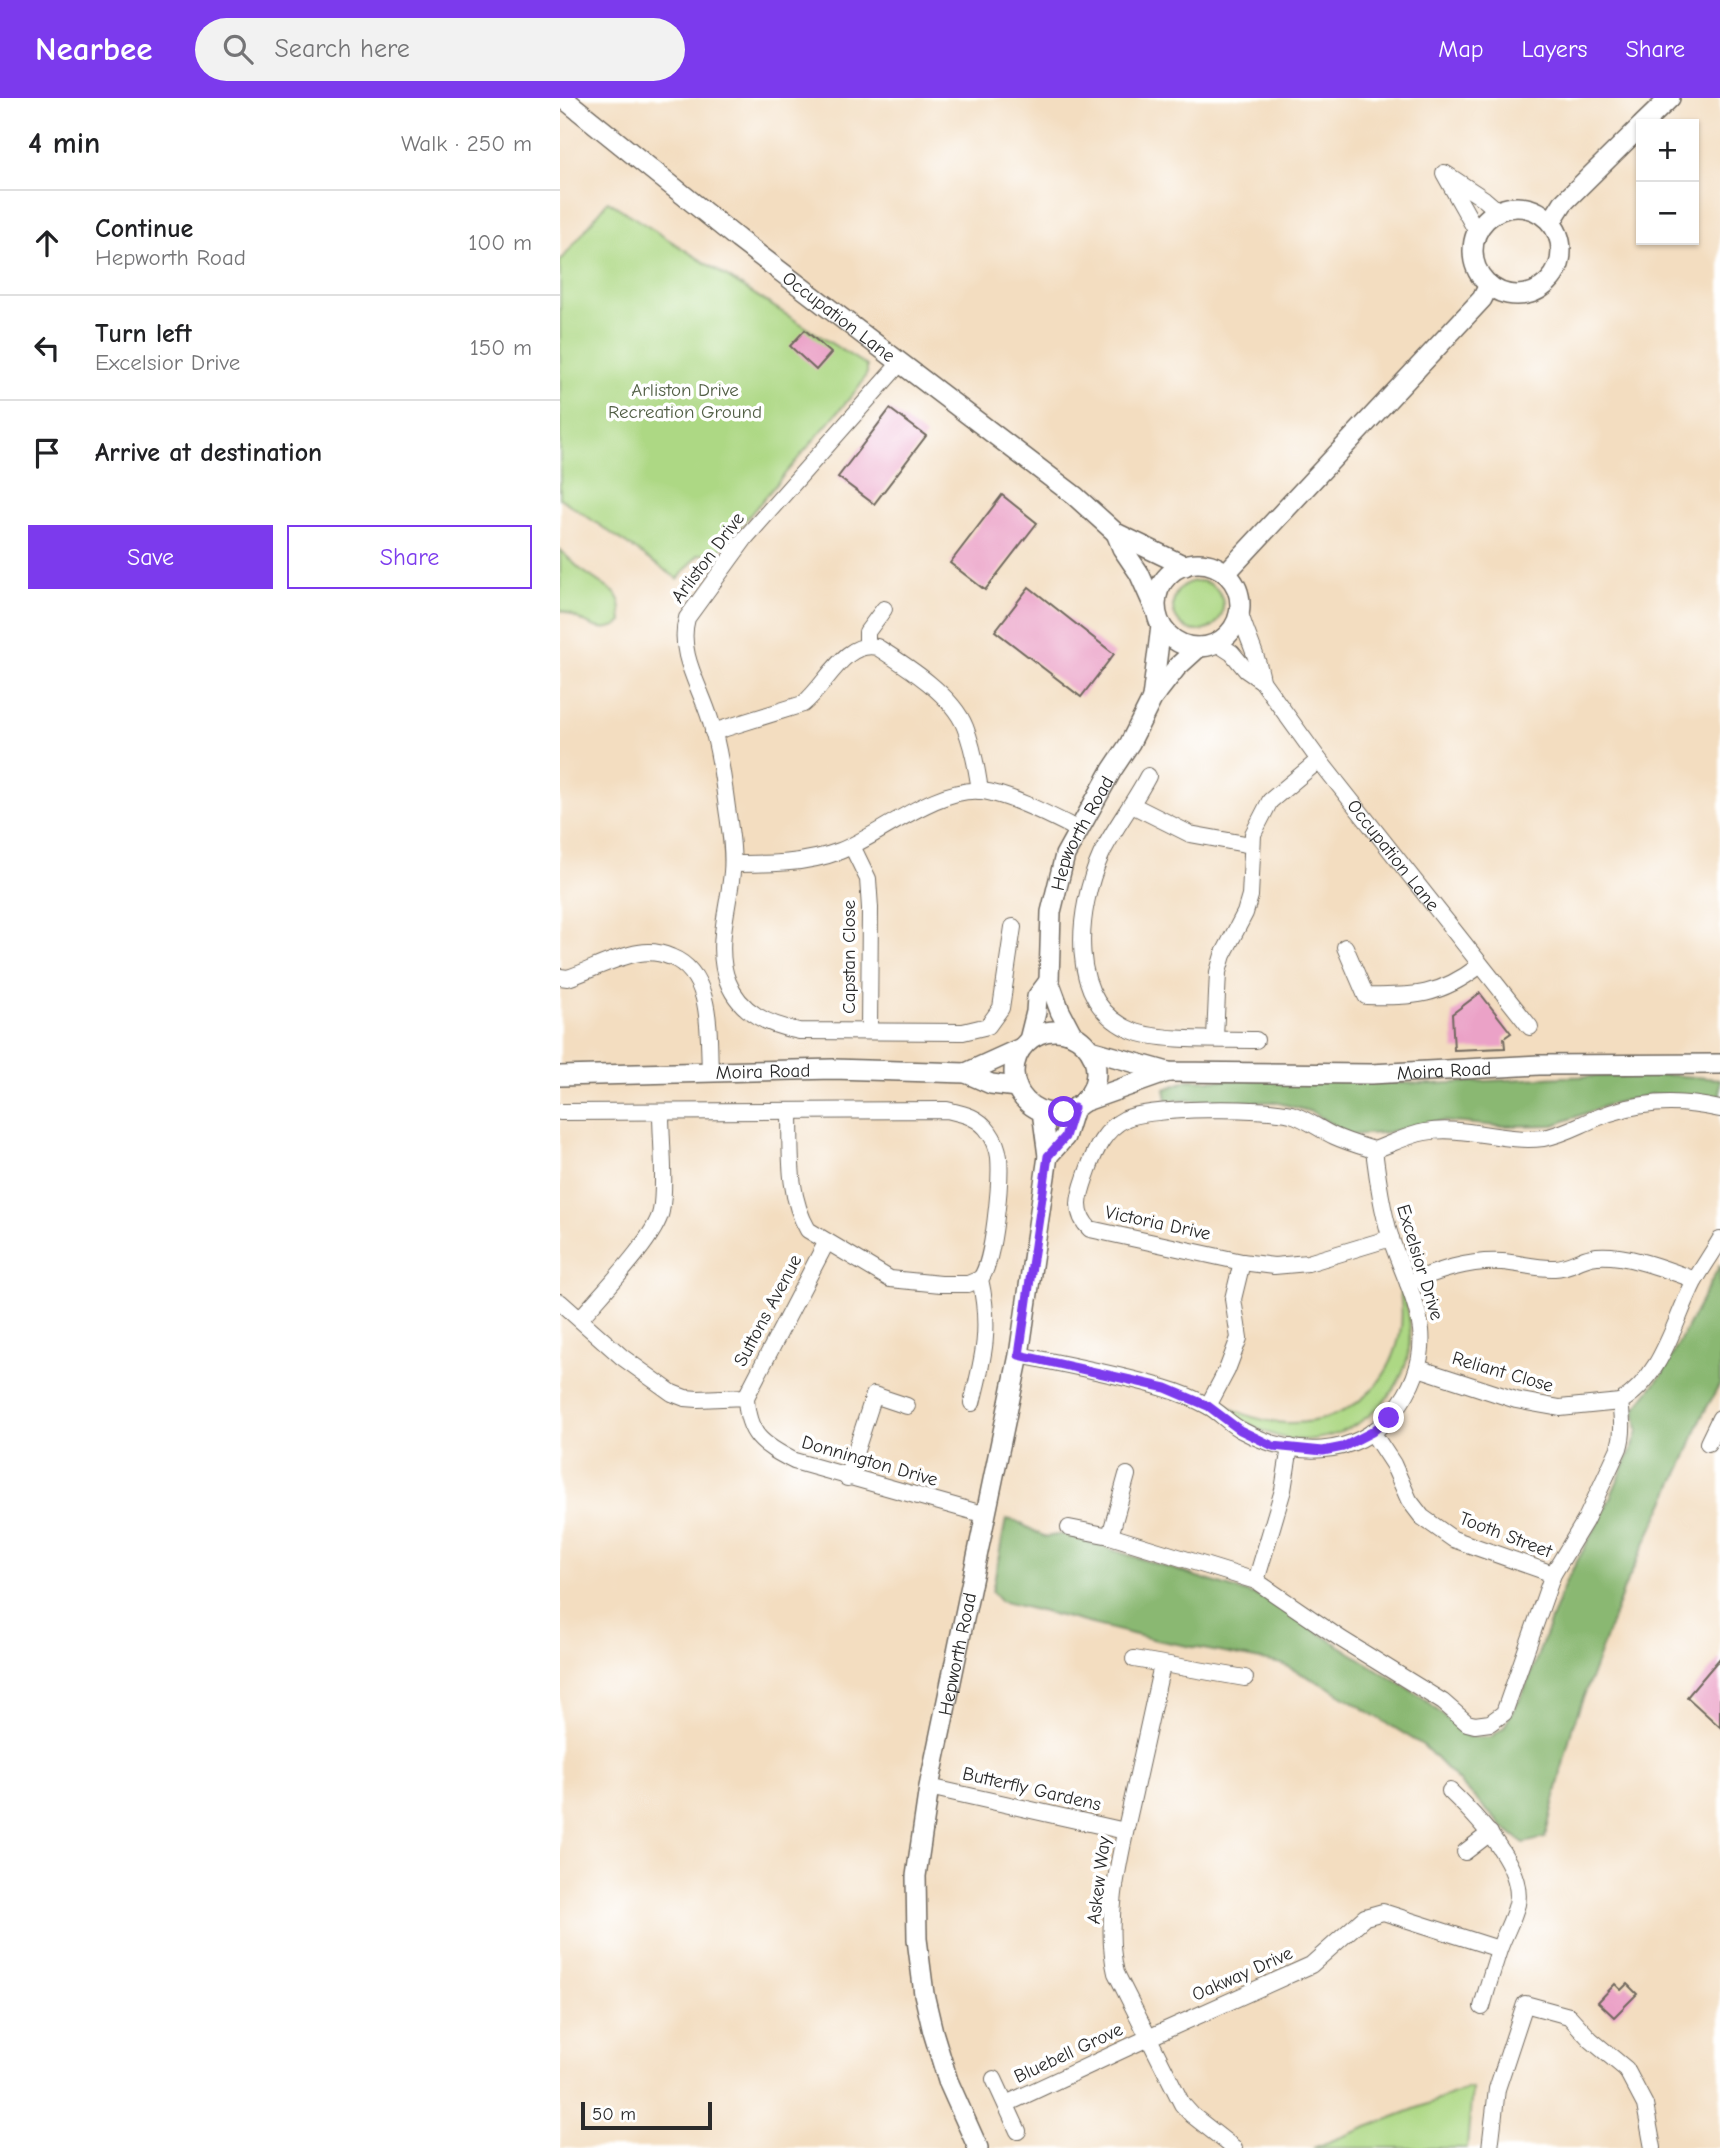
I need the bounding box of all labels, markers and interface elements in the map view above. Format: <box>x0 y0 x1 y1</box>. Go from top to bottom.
search box <box>195 18 685 81</box>
text: Nearbee <box>35 30 153 68</box>
icon: search <box>219 30 257 68</box>
text: Search here <box>275 34 410 64</box>
text: Map <box>1438 35 1484 63</box>
text: Layers <box>1522 35 1587 63</box>
text: Share <box>1625 35 1685 63</box>
map controls <box>1636 119 1699 245</box>
button: + <box>1636 119 1699 182</box>
text: 4 min <box>28 126 100 161</box>
text: Walk · 250 m <box>401 130 532 157</box>
button: − <box>1636 182 1699 245</box>
text: Continue <box>95 214 193 244</box>
icon: ahead <box>28 224 66 262</box>
text: 100 m <box>468 229 532 256</box>
text: Hepworth Road <box>95 244 246 271</box>
street label: Occupation Lane <box>778 267 899 367</box>
text: Turn left <box>95 319 192 349</box>
icon: left <box>28 329 66 367</box>
text: 150 m <box>470 334 532 361</box>
text: Excelsior Drive <box>95 349 240 376</box>
park label: Arliston Drive Recreation Ground <box>608 379 762 423</box>
icon: arrive <box>28 434 66 472</box>
text: Arrive at destination <box>95 438 322 468</box>
street label: Arliston Drive <box>667 508 749 607</box>
button: Save <box>28 525 273 589</box>
button: Share <box>287 525 532 589</box>
street label: Hepworth Road <box>1047 772 1118 893</box>
street label: Occupation Lane <box>1342 795 1444 916</box>
street label: Capstan Close <box>838 900 860 1014</box>
street label: Moira Road <box>1396 1058 1492 1085</box>
street label: Moira Road <box>715 1060 811 1084</box>
route start <box>1048 1096 1079 1127</box>
street label: Victoria Drive <box>1103 1201 1213 1245</box>
street label: Excelsior Drive <box>1392 1202 1448 1323</box>
street label: Suttons Avenue <box>729 1251 807 1370</box>
street label: Reliant Close <box>1450 1347 1556 1397</box>
route end <box>1373 1402 1404 1433</box>
street label: Donnington Drive <box>799 1431 940 1491</box>
street label: Tooth Street <box>1456 1507 1556 1563</box>
street label: Hepworth Road <box>934 1591 981 1718</box>
street label: Butterfly Gardens <box>960 1762 1103 1816</box>
street label: Askew Way <box>1083 1834 1115 1925</box>
street label: Oakway Drive <box>1189 1942 1296 2006</box>
street label: Bluebell Grove <box>1011 2018 1126 2088</box>
scale bar <box>581 2099 712 2131</box>
text: 50 m <box>592 2103 636 2125</box>

